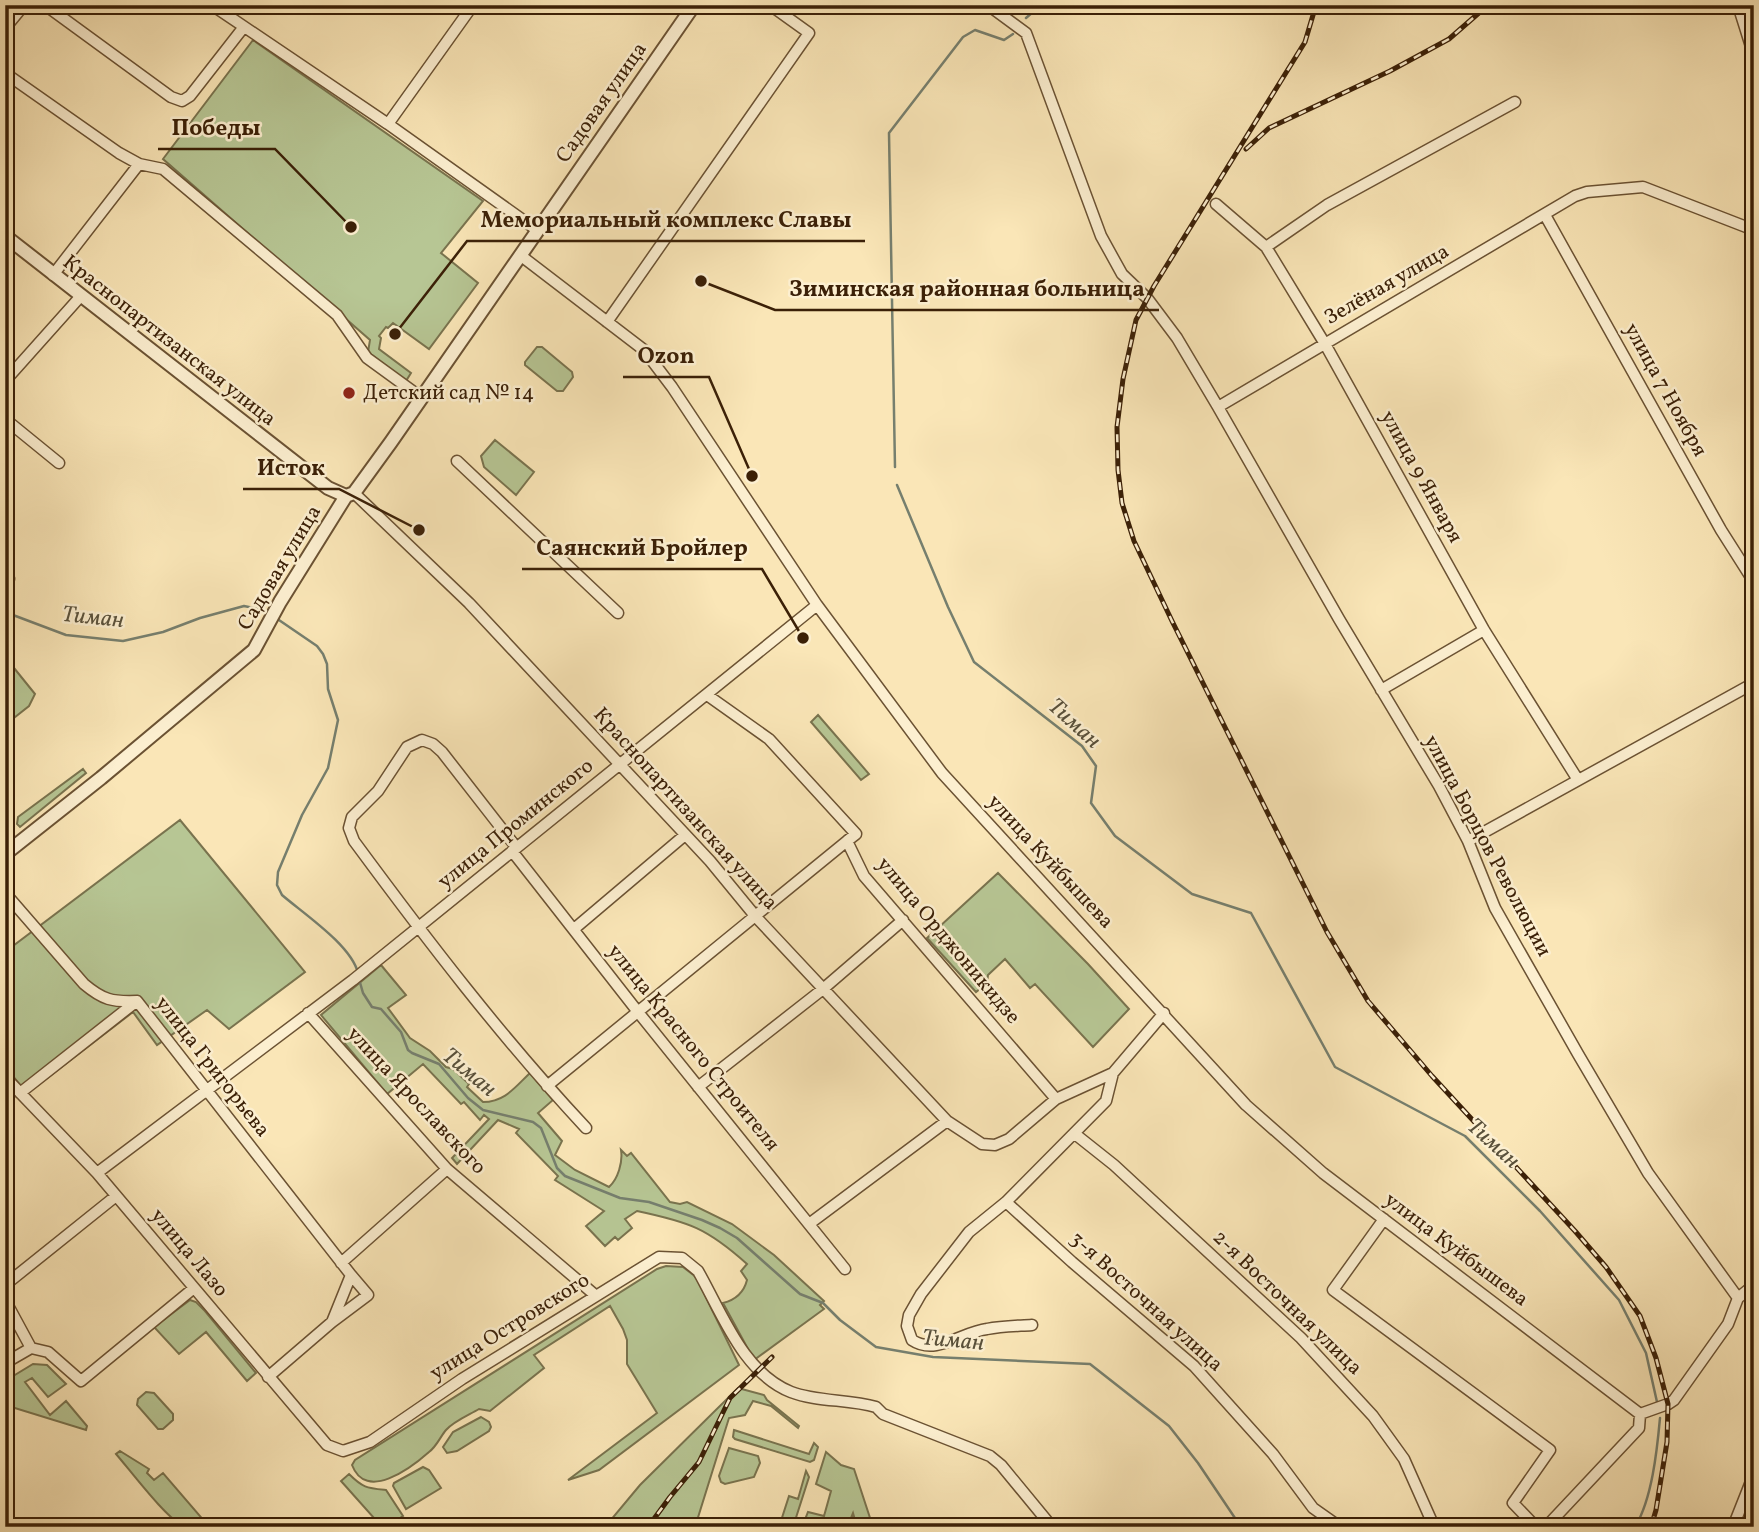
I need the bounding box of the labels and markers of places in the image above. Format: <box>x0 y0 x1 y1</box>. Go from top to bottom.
callout: Победы <box>158 105 275 149</box>
callout: Мемориальный комплекс Славы <box>467 197 865 241</box>
callout: Зиминская районная больница <box>775 266 1159 310</box>
callout: Ozon <box>623 333 709 377</box>
place label: Детский сад № 14 <box>363 379 534 408</box>
marker: Детский сад № 14 <box>341 385 357 401</box>
callout: Исток <box>243 445 339 489</box>
callout: Саянский Бройлер <box>522 525 762 569</box>

